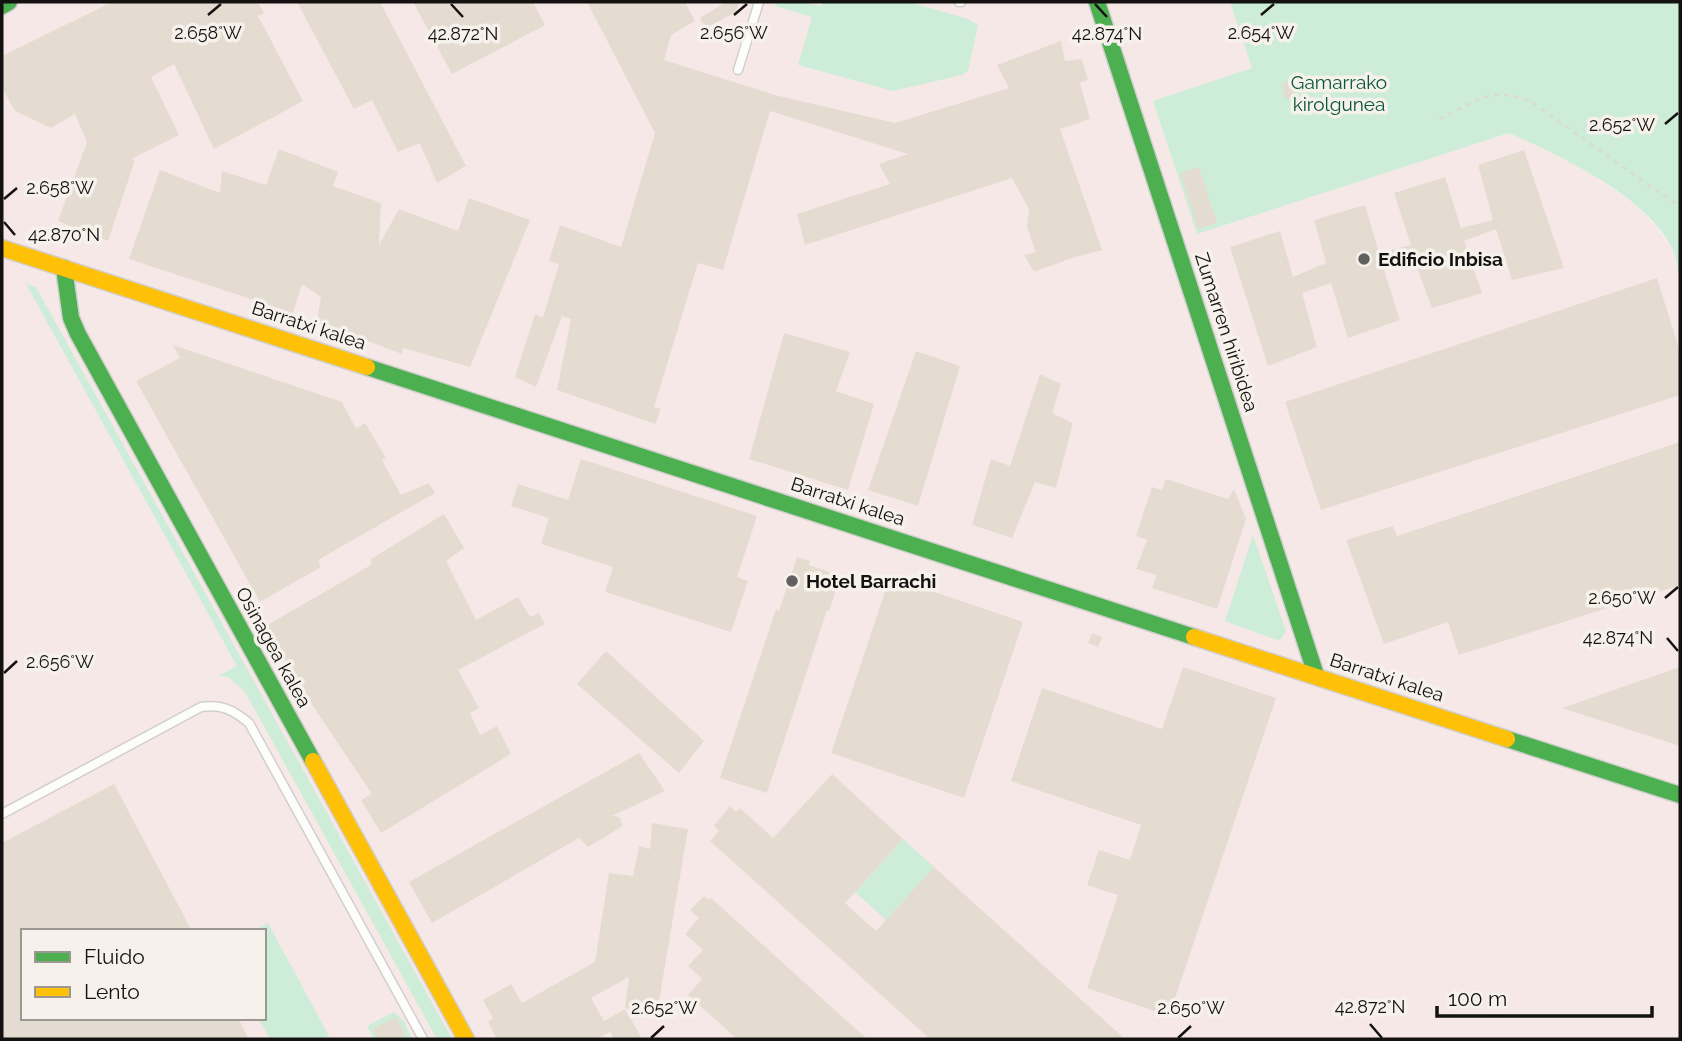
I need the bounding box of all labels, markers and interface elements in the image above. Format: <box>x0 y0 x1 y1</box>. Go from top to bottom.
text: 2.658°W <box>174 22 242 43</box>
text: 2.656°W <box>700 22 768 43</box>
text: 2.654°W <box>1228 22 1295 43</box>
text: 42.872°N <box>428 23 498 44</box>
text: 42.874°N <box>1072 23 1142 44</box>
park label: Gamarrako kirolgunea <box>1291 71 1387 115</box>
text: 2.652°W <box>1589 114 1655 135</box>
text: 2.658°W <box>26 177 94 198</box>
text: 42.870°N <box>28 224 100 245</box>
place label: Edificio Inbisa <box>1378 248 1503 270</box>
street label: Zumarren hiribidea <box>1191 250 1263 414</box>
marker: Edificio Inbisa <box>1356 251 1372 267</box>
street label: Barratxi kalea <box>249 296 369 354</box>
street label: Barratxi kalea <box>788 472 908 530</box>
place label: Hotel Barrachi <box>806 570 936 592</box>
marker: Hotel Barrachi <box>784 573 800 589</box>
street label: Osinagea kalea <box>232 583 316 711</box>
text: 2.650°W <box>1588 587 1656 608</box>
text: 42.874°N <box>1583 627 1653 648</box>
street label: Barratxi kalea <box>1327 648 1447 706</box>
text: 2.656°W <box>26 651 94 672</box>
legend <box>21 929 266 1020</box>
text: Fluido <box>84 944 145 969</box>
scale bar <box>1437 974 1652 1018</box>
text: Lento <box>84 979 140 1004</box>
text: 100 m <box>1448 986 1507 1011</box>
text: 42.872°N <box>1335 996 1405 1017</box>
text: 2.652°W <box>631 997 697 1018</box>
text: 2.650°W <box>1157 997 1225 1018</box>

